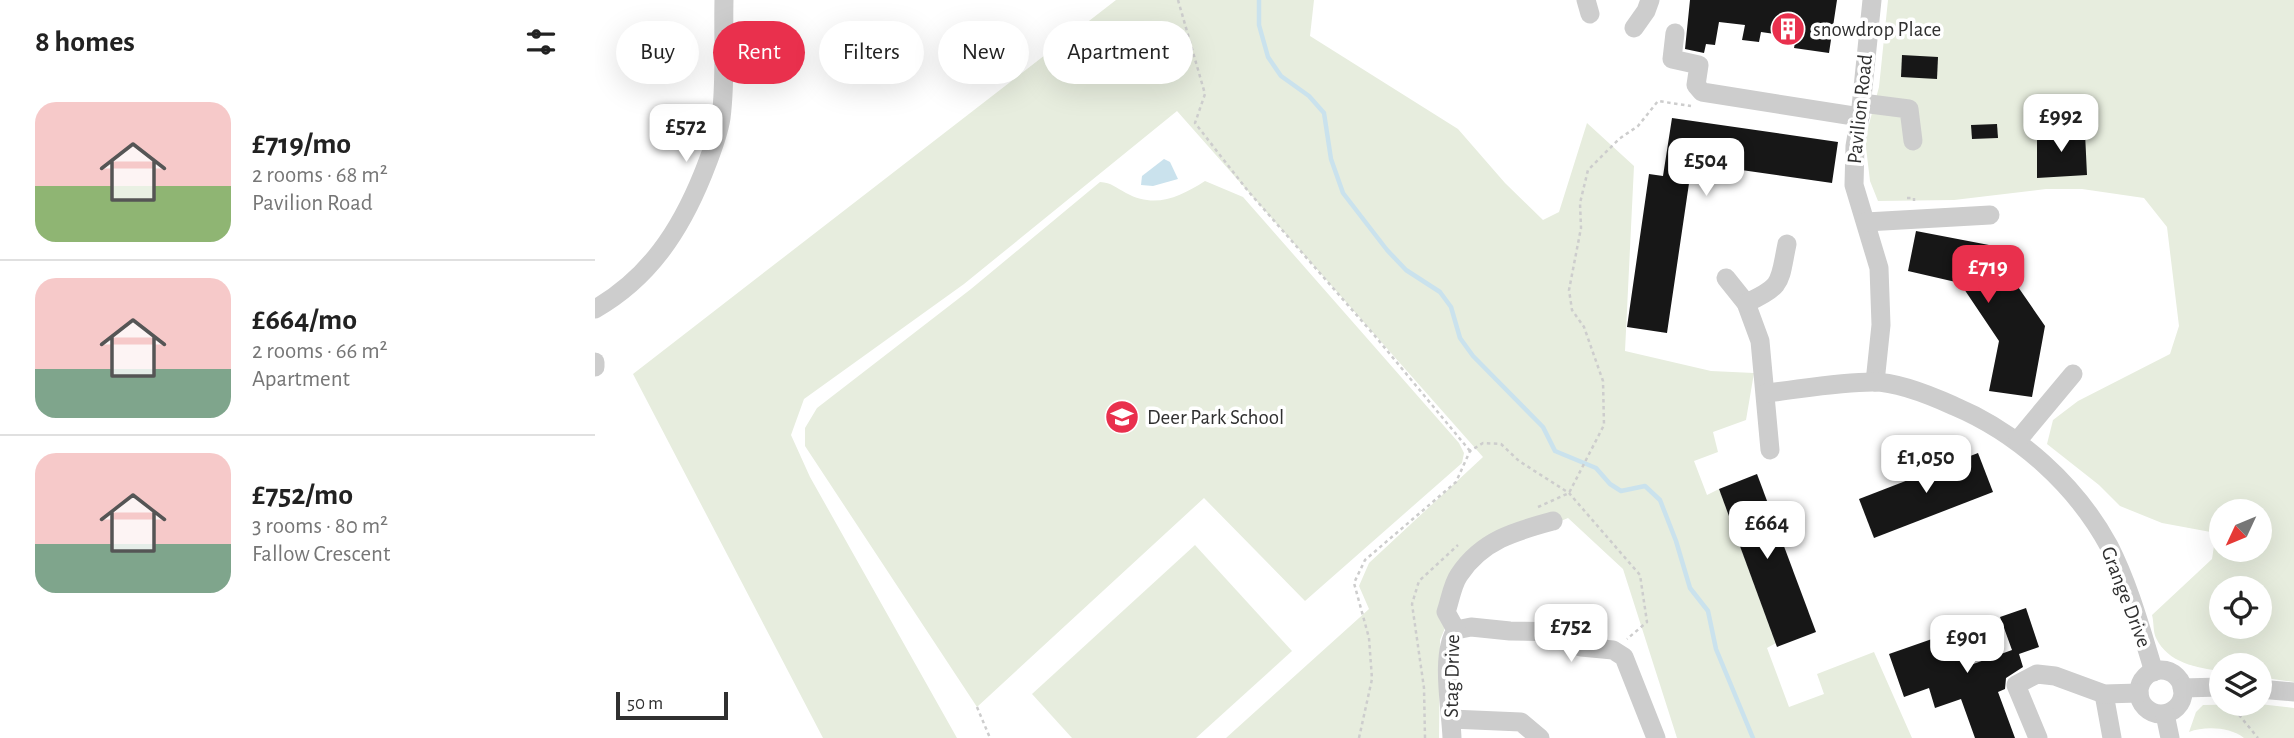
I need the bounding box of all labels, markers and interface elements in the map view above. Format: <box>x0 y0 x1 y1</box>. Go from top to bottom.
building icon: snowdrop Place <box>1769 10 1807 48</box>
place label: snowdrop Place <box>1813 19 1941 40</box>
chip: Buy <box>616 21 699 84</box>
chip: Rent <box>713 21 805 84</box>
chip: Filters <box>819 21 924 84</box>
chip: New <box>938 21 1029 84</box>
chip: Apartment <box>1043 21 1193 84</box>
icon: filters <box>522 23 560 61</box>
text: 8 homes <box>35 27 135 57</box>
street label: Pavilion Road <box>1844 53 1876 165</box>
pin: £992 <box>2020 94 2102 154</box>
pin: £572 <box>645 104 727 164</box>
text: £992 <box>2039 105 2083 128</box>
text: £572 <box>666 115 706 138</box>
text: £719/mo <box>252 129 351 159</box>
icon: home <box>91 130 175 214</box>
pin: £504 <box>1665 138 1747 198</box>
text: £504 <box>1684 149 1728 172</box>
text: 2 rooms · 68 m² <box>252 164 388 187</box>
text: Pavilion Road <box>252 192 373 215</box>
pin: £719 <box>1947 246 2029 305</box>
text: £719 <box>1968 256 2008 279</box>
text: £664/mo <box>252 305 357 335</box>
icon: home <box>91 306 175 390</box>
text: 2 rooms · 66 m² <box>252 340 388 363</box>
text: Apartment <box>252 368 350 391</box>
school or university icon: Deer Park School <box>1103 398 1141 436</box>
place label: Deer Park School <box>1147 407 1284 428</box>
pin: £1,050 <box>1869 435 1983 495</box>
text: £1,050 <box>1897 446 1955 469</box>
text: £752/mo <box>252 480 353 510</box>
icon: home <box>91 481 175 565</box>
north arrow <box>2209 499 2271 562</box>
map controls <box>2209 499 2272 716</box>
pin: £664 <box>1726 502 1808 561</box>
text: £664 <box>1745 512 1789 535</box>
text: 3 rooms · 80 m² <box>252 515 388 538</box>
text: Fallow Crescent <box>252 543 390 566</box>
street label: Grange Drive <box>2097 544 2155 650</box>
button: locate <box>2209 576 2272 639</box>
pin: £752 <box>1530 604 1612 664</box>
text: £752 <box>1551 615 1591 638</box>
pin: £901 <box>1926 616 2008 675</box>
text: £901 <box>1946 626 1988 649</box>
street label: Stag Drive <box>1441 634 1463 718</box>
button: layers <box>2209 653 2272 716</box>
scale bar <box>616 689 728 721</box>
text: 50 m <box>627 694 663 713</box>

